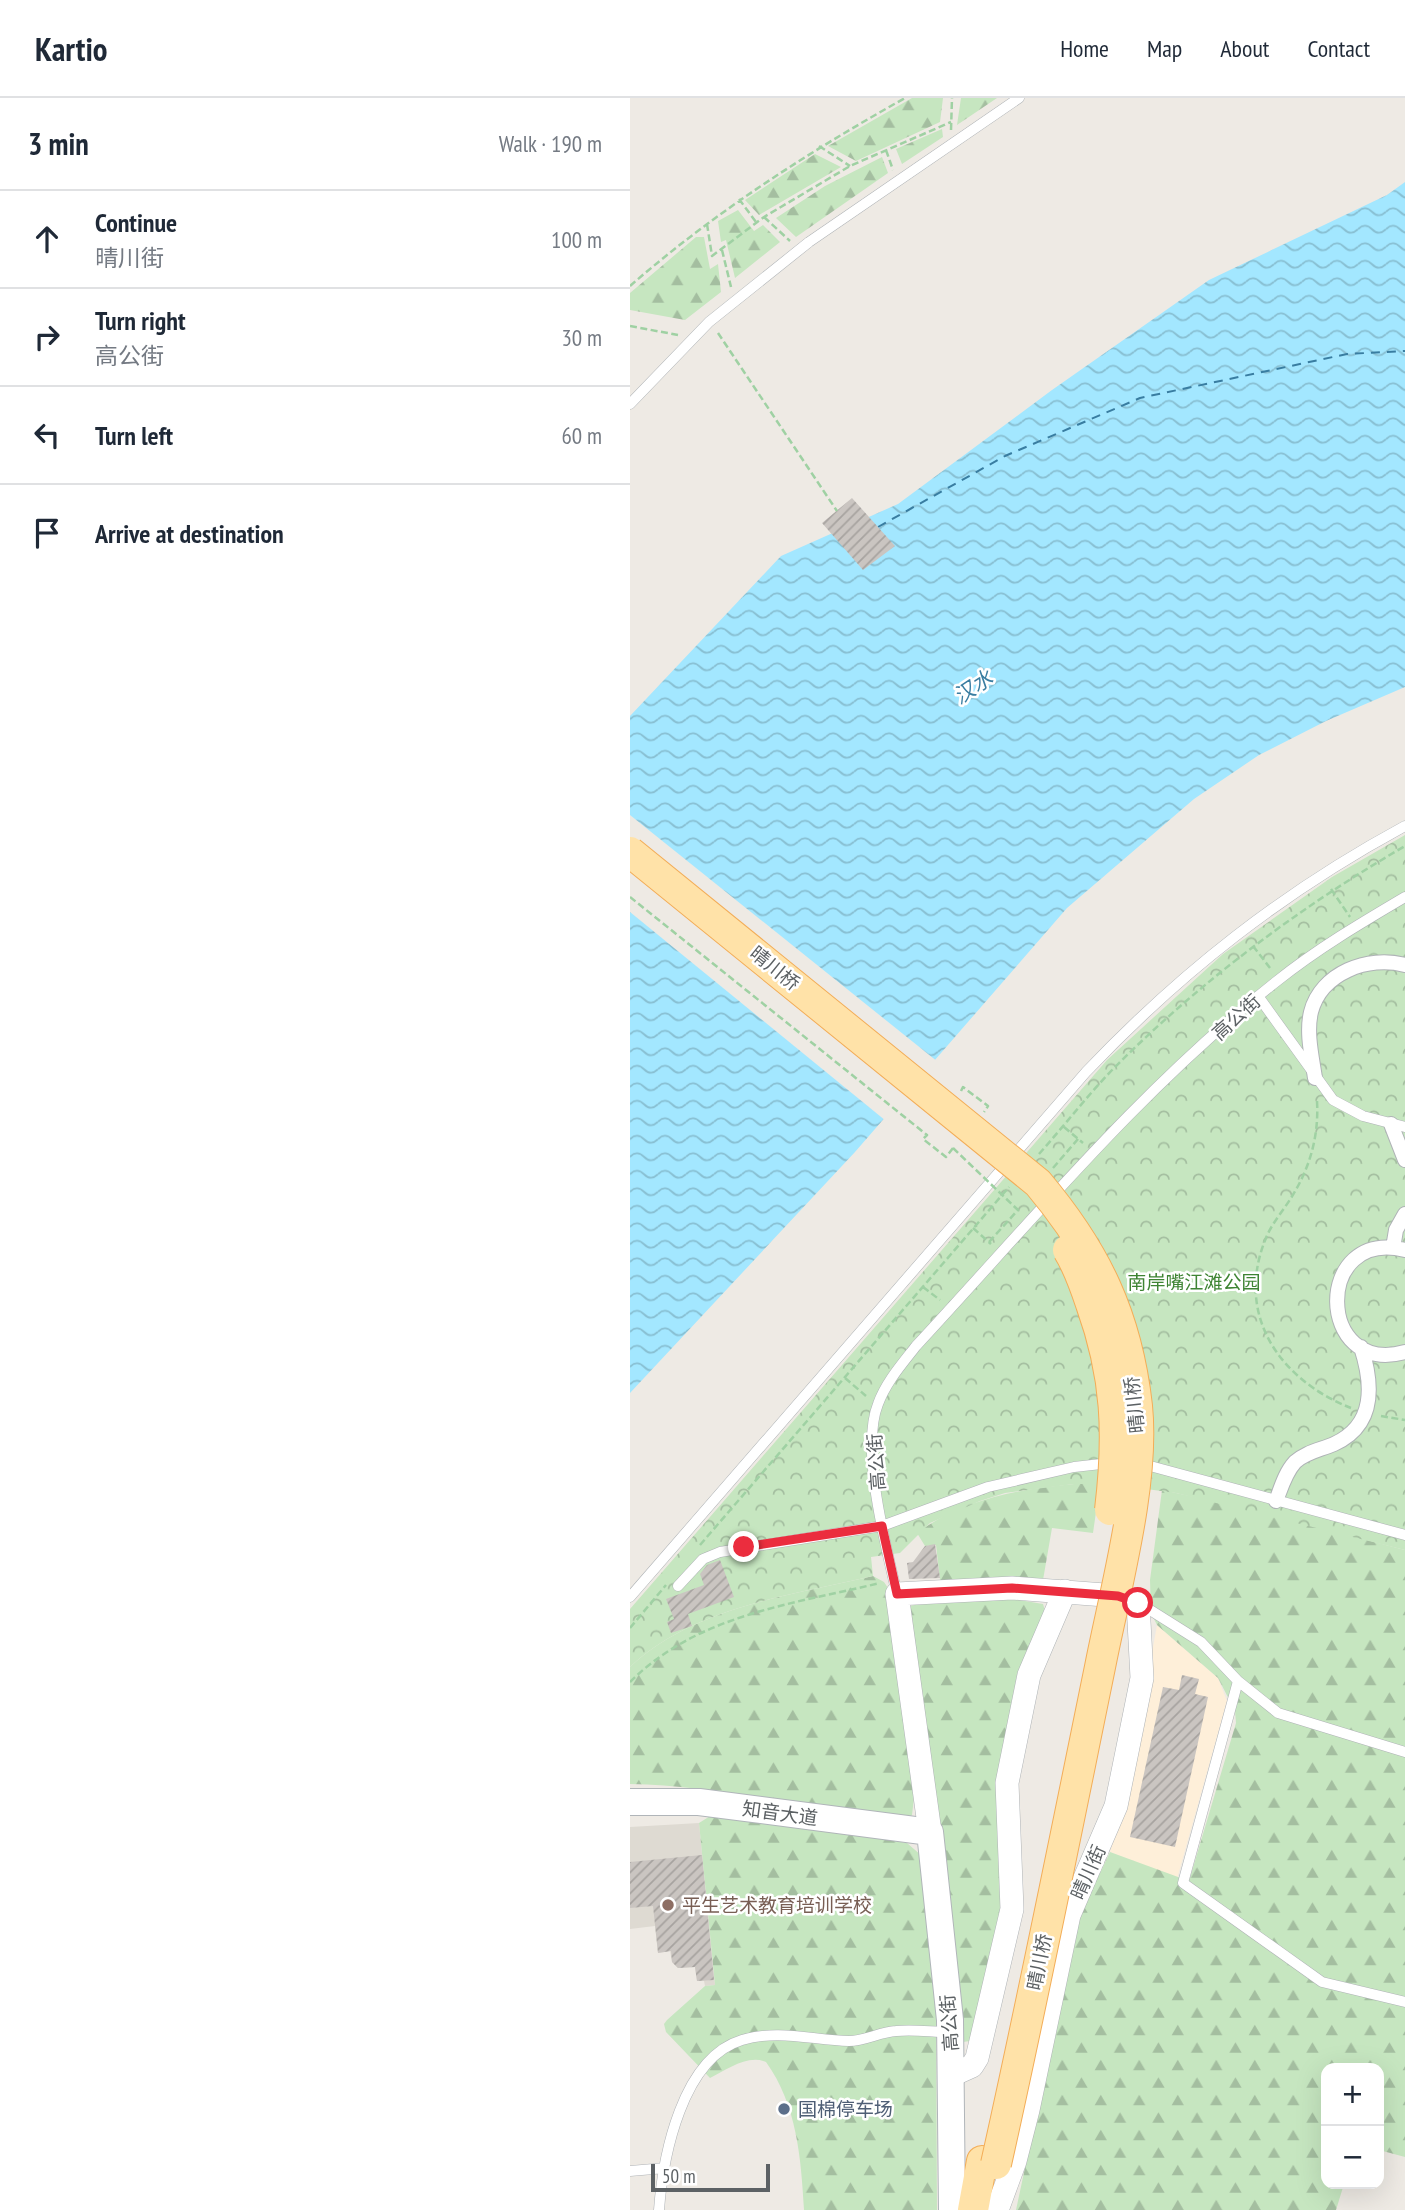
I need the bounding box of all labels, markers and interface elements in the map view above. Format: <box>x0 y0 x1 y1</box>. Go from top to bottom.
text: Kartio <box>35 27 108 70</box>
text: Home <box>1060 33 1109 64</box>
text: Map <box>1147 33 1182 64</box>
text: About <box>1220 33 1269 64</box>
text: Contact <box>1307 33 1370 64</box>
text: 3 min <box>28 124 89 163</box>
text: Walk · 190 m <box>499 129 602 158</box>
text: Continue <box>95 206 177 239</box>
icon: ahead <box>28 220 66 258</box>
text: 100 m <box>551 225 602 254</box>
text: 晴川街 <box>95 243 164 272</box>
text: Turn right <box>95 304 186 337</box>
icon: right <box>28 318 66 356</box>
text: 30 m <box>561 323 602 352</box>
text: 高公街 <box>95 341 164 370</box>
icon: left <box>28 416 66 454</box>
text: Turn left <box>95 419 173 452</box>
text: 60 m <box>561 421 602 450</box>
icon: arrive <box>28 514 66 552</box>
text: Arrive at destination <box>95 517 284 550</box>
water label: 汉水 <box>948 664 999 710</box>
street label: 晴川桥 <box>745 941 805 995</box>
street label: 高公街 <box>1207 989 1265 1045</box>
park label: 南岸嘴江滩公园 <box>1127 1270 1261 1294</box>
street label: 晴川桥 <box>1119 1375 1149 1435</box>
street label: 高公街 <box>862 1433 890 1491</box>
route end <box>728 1531 759 1562</box>
route start <box>1122 1587 1153 1618</box>
street label: 知音大道 <box>741 1796 819 1830</box>
street label: 晴川街 <box>1065 1841 1111 1903</box>
place label: 平生艺术教育培训学校 <box>682 1893 872 1917</box>
marker: 平生艺术教育培训学校 <box>660 1897 676 1913</box>
street label: 晴川桥 <box>1022 1932 1056 1992</box>
street label: 高公街 <box>935 1994 963 2052</box>
map controls <box>1321 2063 1384 2189</box>
button: + <box>1321 2063 1384 2126</box>
place label: 国棉停车场 <box>798 2097 893 2121</box>
marker: 国棉停车场 <box>776 2101 792 2117</box>
button: − <box>1321 2126 1384 2189</box>
scale bar <box>651 2161 770 2193</box>
text: 50 m <box>662 2164 696 2188</box>

